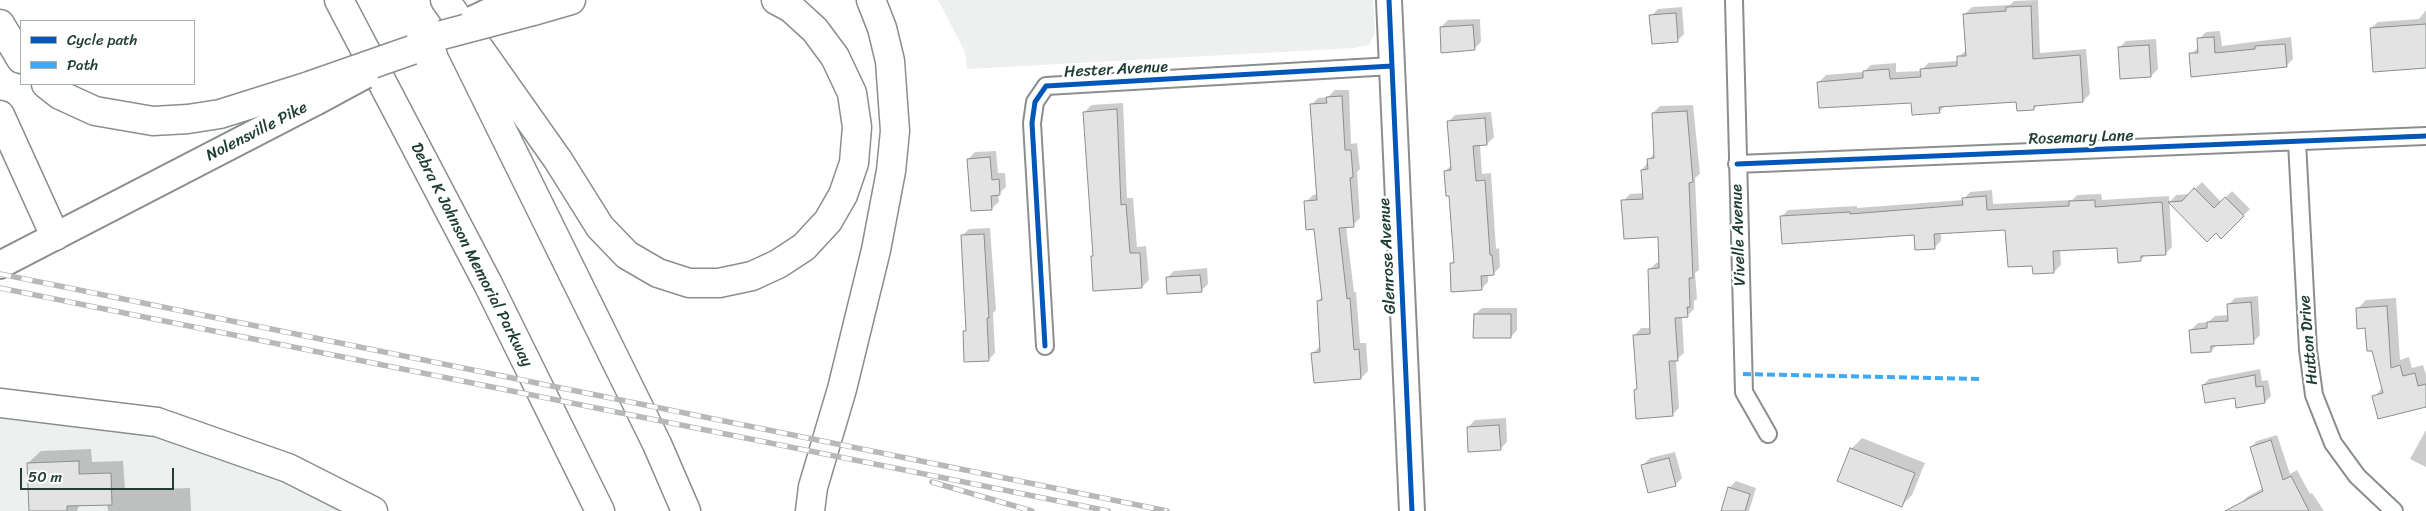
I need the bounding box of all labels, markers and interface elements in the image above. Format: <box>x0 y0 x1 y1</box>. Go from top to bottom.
legend <box>20 20 195 85</box>
text: Cycle path <box>67 27 137 53</box>
text: Path <box>67 52 98 78</box>
street label: Hester Avenue <box>1064 58 1168 82</box>
street label: Nolensville Pike <box>203 98 311 166</box>
street label: Rosemary Lane <box>2028 127 2134 149</box>
street label: Debra K Johnson Memorial Parkway <box>406 140 536 370</box>
street label: Vivelle Avenue <box>1728 184 1750 286</box>
street label: Glenrose Avenue <box>1375 197 1401 315</box>
street label: Hutton Drive <box>2296 294 2322 386</box>
scale bar <box>22 458 176 490</box>
text: 50 m <box>28 464 62 490</box>

